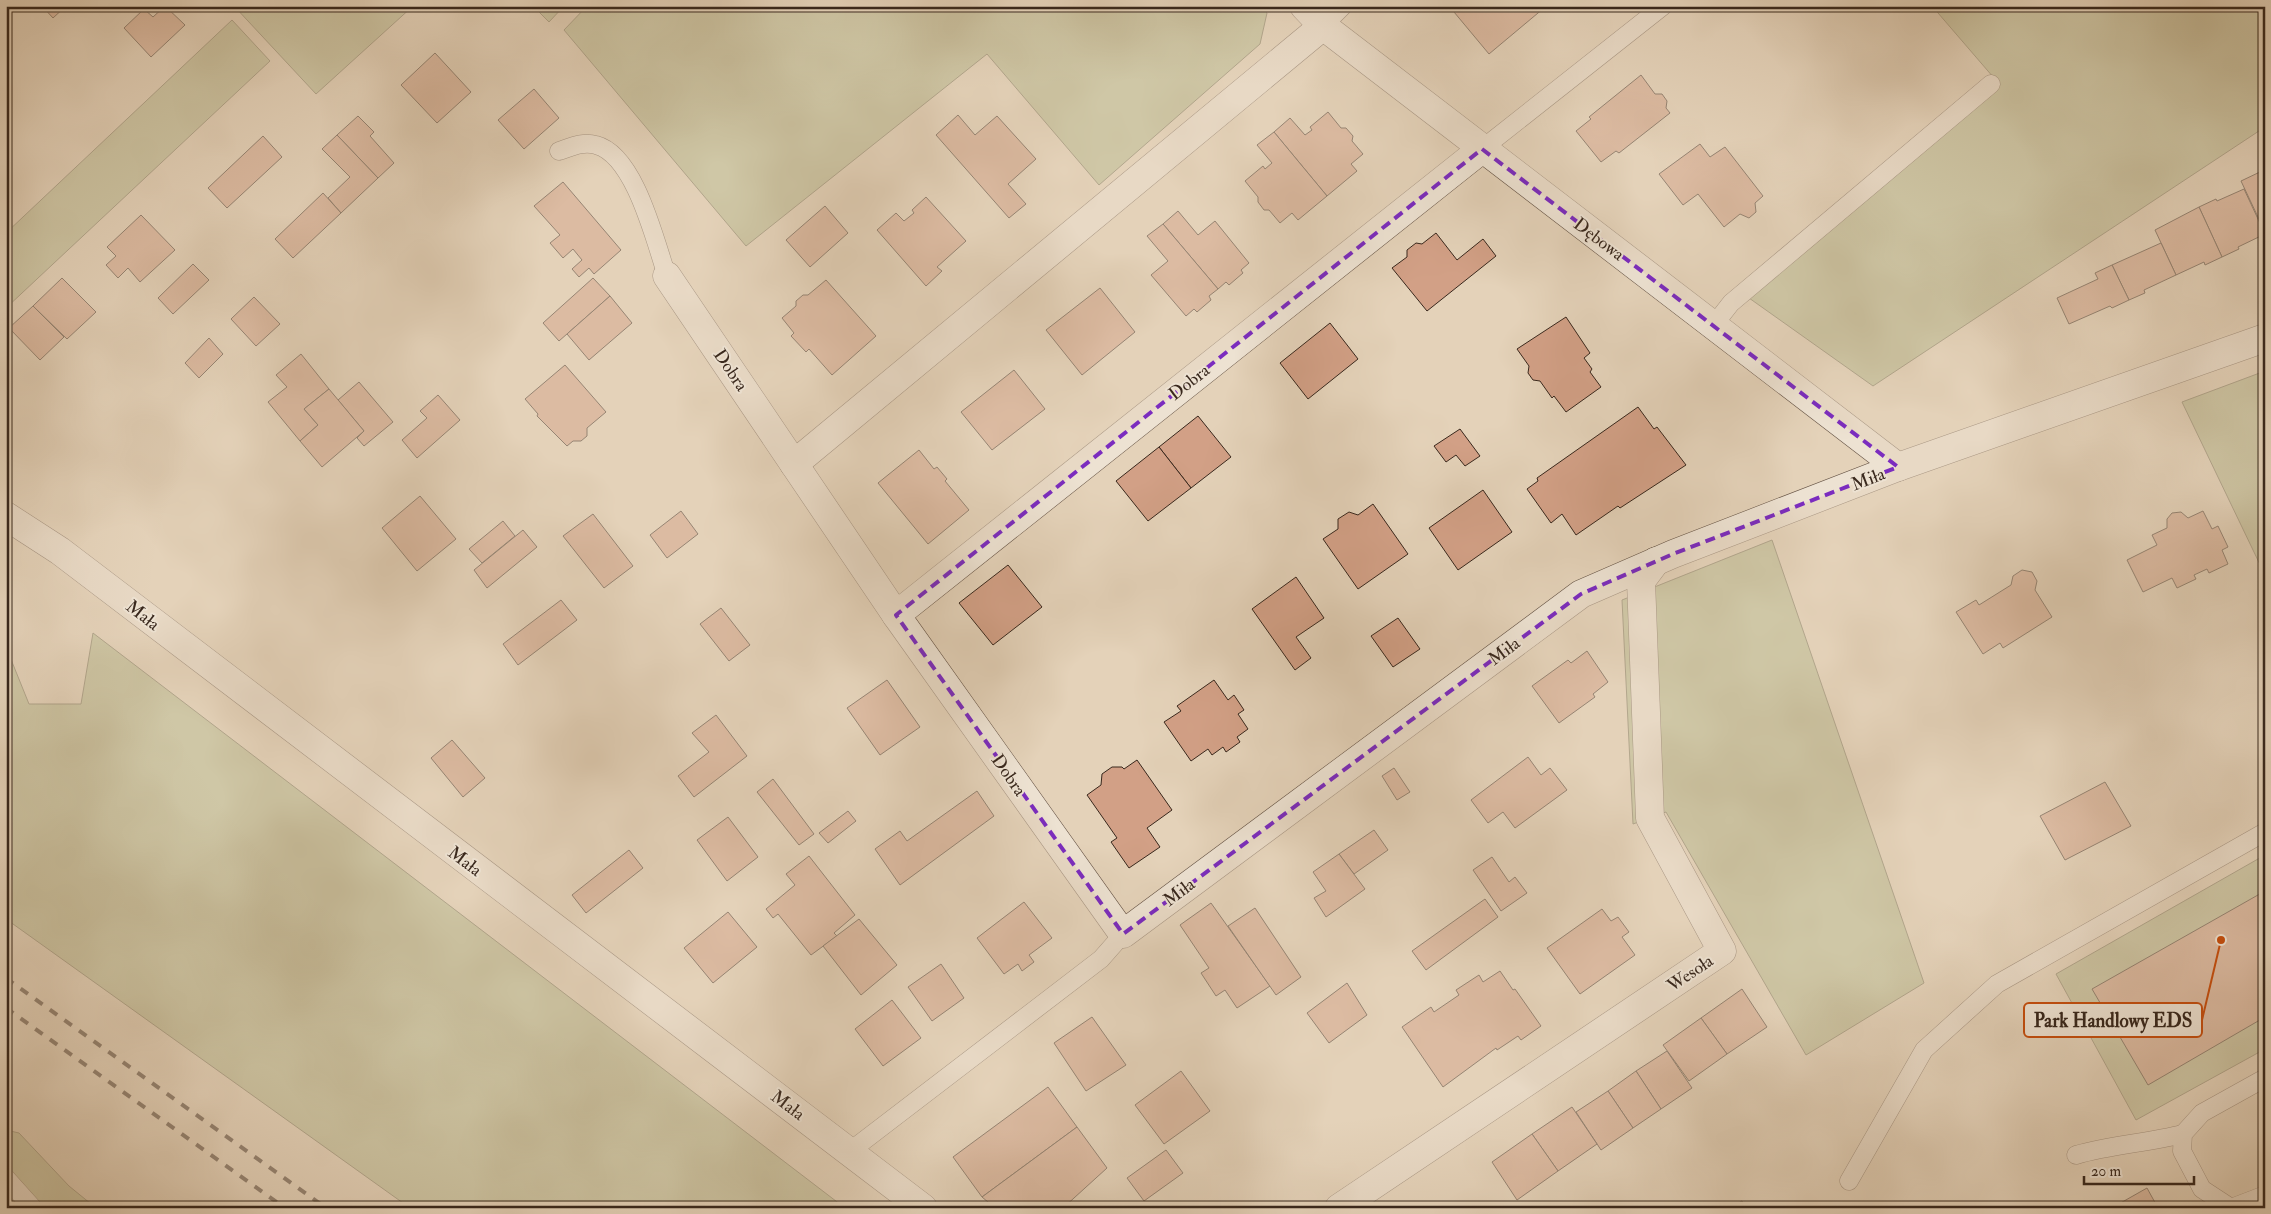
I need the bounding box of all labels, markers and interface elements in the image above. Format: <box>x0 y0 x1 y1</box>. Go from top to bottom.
street label: Dębowa <box>1569 213 1629 266</box>
street label: Dobra <box>708 345 753 396</box>
street label: Dobra <box>1164 359 1215 406</box>
street label: Miła <box>1848 462 1889 496</box>
street label: Mała <box>121 595 165 636</box>
street label: Miła <box>1484 632 1525 671</box>
street label: Dobra <box>986 750 1032 801</box>
street label: Mała <box>443 841 487 882</box>
street label: Miła <box>1159 873 1200 912</box>
street label: Wesoła <box>1662 949 1718 998</box>
callout: Park Handlowy EDS <box>2024 1003 2202 1037</box>
text: Park Handlowy EDS <box>2034 1009 2192 1034</box>
street label: Mała <box>766 1085 810 1126</box>
scale bar <box>2084 1154 2194 1186</box>
text: 20 m <box>2091 1162 2121 1181</box>

